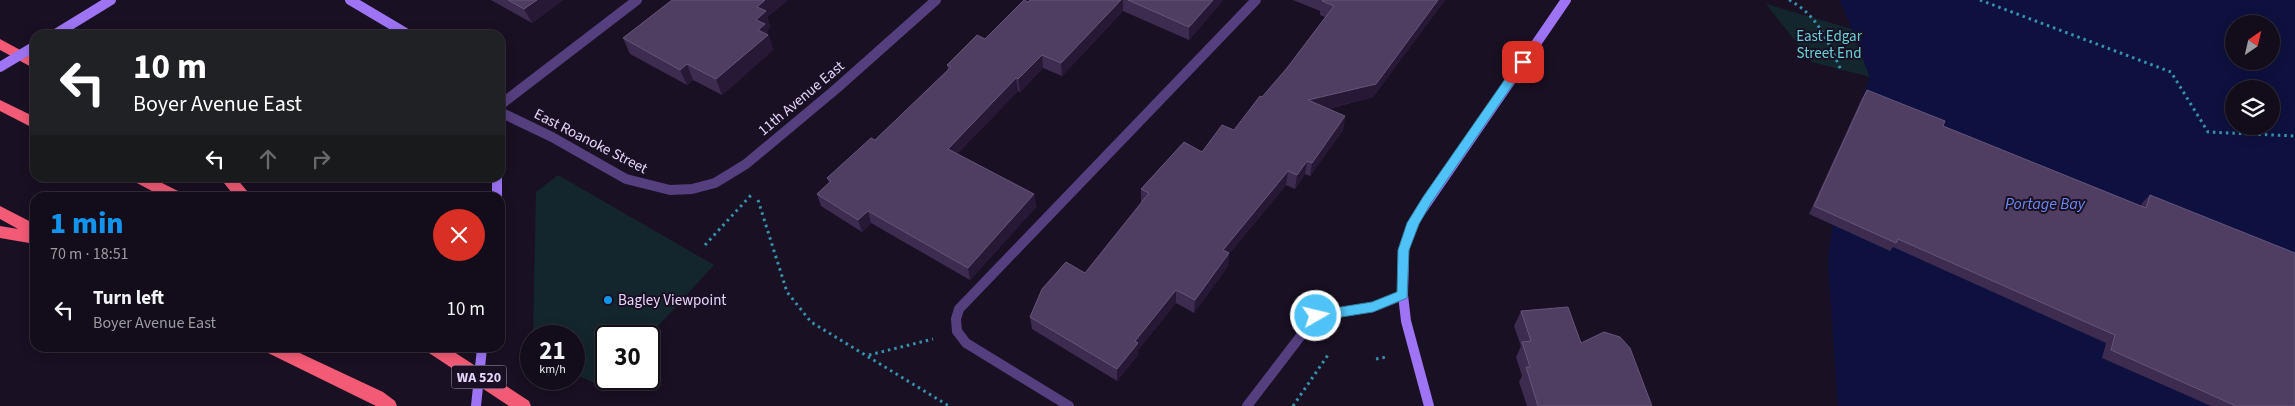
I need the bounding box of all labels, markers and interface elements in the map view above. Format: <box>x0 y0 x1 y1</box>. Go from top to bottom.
north arrow <box>2225 15 2280 70</box>
map controls <box>2225 15 2280 135</box>
park label: East Edgar Street End <box>1796 26 1863 64</box>
pin <box>1502 41 1544 83</box>
text: 10 m <box>133 42 207 92</box>
icon: arrive <box>1509 48 1537 76</box>
icon: left <box>50 50 115 115</box>
street label: 11th Avenue East <box>754 56 849 141</box>
button: layers <box>2225 80 2280 135</box>
text: Boyer Avenue East <box>133 88 302 120</box>
street label: East Roanoke Street <box>530 104 651 179</box>
icon: left <box>201 145 229 173</box>
icon: ahead <box>254 145 282 173</box>
icon: right <box>307 145 335 173</box>
water label: Portage Bay <box>2005 193 2086 215</box>
text: 1 min <box>50 202 124 245</box>
button: close <box>433 209 485 261</box>
text: 70 m · 18:51 <box>50 243 129 265</box>
text: Turn left <box>93 285 164 312</box>
position arrow <box>1289 289 1341 341</box>
place label: Bagley Viewpoint <box>618 290 726 311</box>
marker: Bagley Viewpoint <box>602 294 614 306</box>
icon: left <box>50 296 78 324</box>
text: 10 m <box>447 296 485 323</box>
text: Boyer Avenue East <box>93 312 216 334</box>
speed limit sign: 30 <box>595 325 660 390</box>
text: 21 <box>539 333 566 369</box>
text: km/h <box>539 361 566 378</box>
road number: WA 520 <box>452 366 506 388</box>

